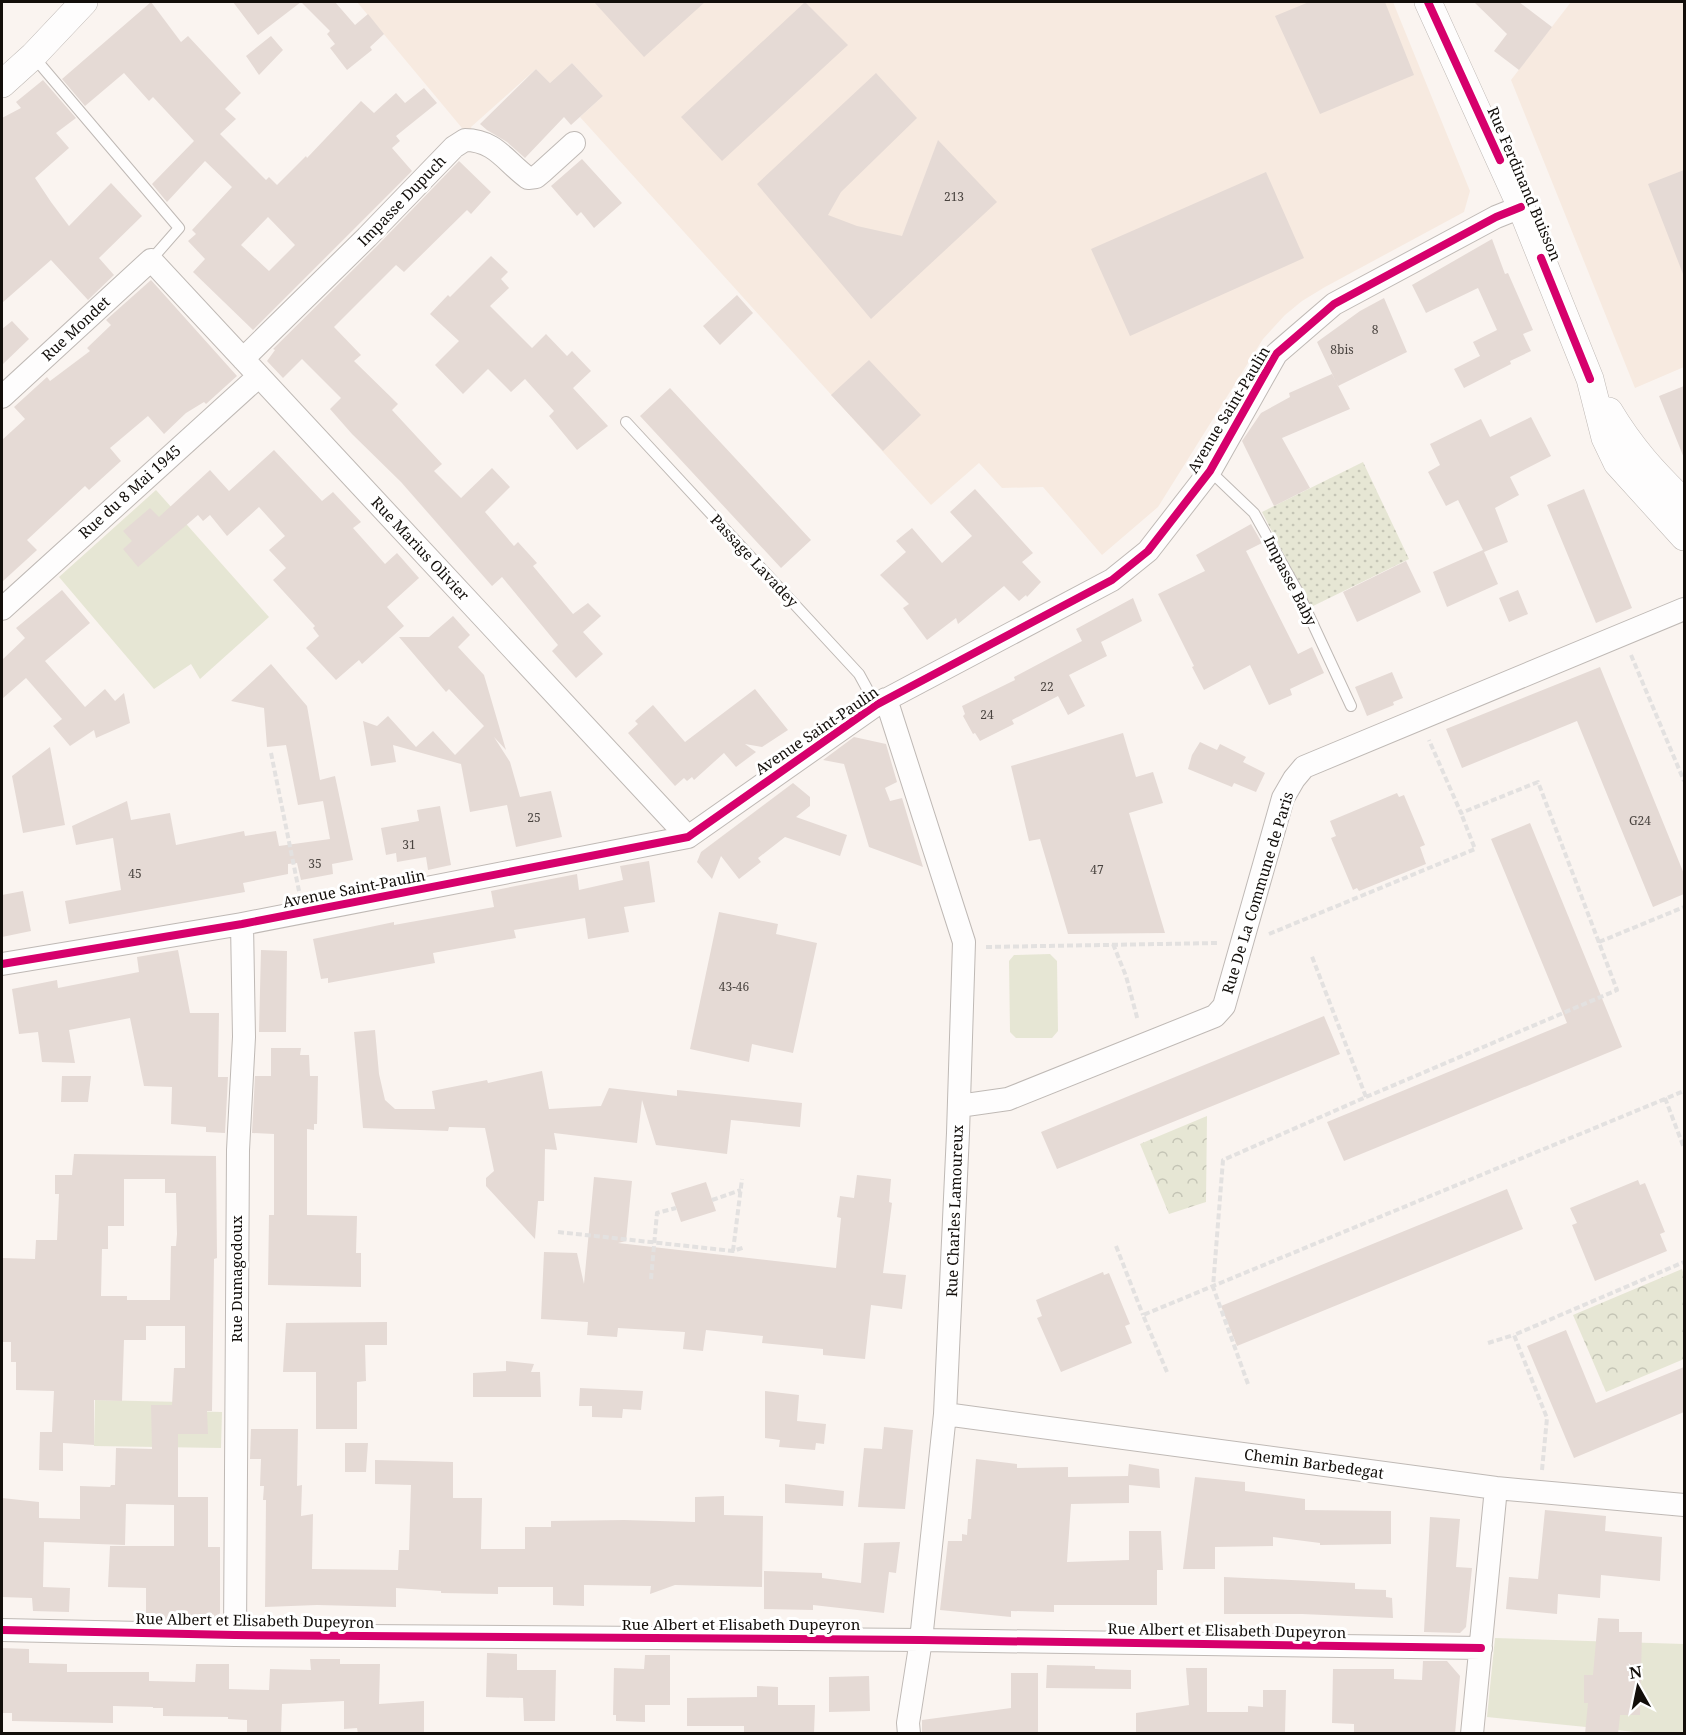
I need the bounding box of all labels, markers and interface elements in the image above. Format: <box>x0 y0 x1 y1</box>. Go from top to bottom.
street label: Rue Ferdinand Buisson <box>1483 104 1567 264</box>
street label: Impasse Dupuch <box>353 150 450 250</box>
house number: 213 <box>944 188 964 205</box>
street label: Rue Mondet <box>37 292 114 365</box>
house number: 8 <box>1372 321 1379 338</box>
house number: 8bis <box>1330 341 1354 358</box>
street label: Avenue Saint-Paulin <box>1182 342 1274 477</box>
street label: Rue du 8 Mai 1945 <box>74 440 185 543</box>
street label: Rue Marius Olivier <box>367 492 474 605</box>
street label: Passage Lavadey <box>706 510 803 611</box>
street label: Impasse Baby <box>1260 532 1322 629</box>
house number: 22 <box>1040 678 1054 695</box>
street label: Avenue Saint-Paulin <box>751 681 882 779</box>
house number: 24 <box>980 706 994 723</box>
street label: Rue De La Commune de Paris <box>1217 789 1297 996</box>
house number: 25 <box>527 809 541 826</box>
house number: G24 <box>1629 812 1651 829</box>
house number: 31 <box>402 836 416 853</box>
house number: 35 <box>308 855 322 872</box>
house number: 47 <box>1090 861 1104 878</box>
street label: Avenue Saint-Paulin <box>281 864 427 912</box>
house number: 45 <box>128 865 142 882</box>
house number: 43-46 <box>719 978 750 995</box>
street label: Rue Charles Lamoureux <box>941 1124 967 1297</box>
street label: Rue Dumagodoux <box>226 1215 246 1343</box>
street label: Chemin Barbedegat <box>1243 1443 1385 1483</box>
street label: Rue Albert et Elisabeth Dupeyron <box>136 1608 375 1632</box>
street label: Rue Albert et Elisabeth Dupeyron <box>622 1614 861 1634</box>
street label: Rue Albert et Elisabeth Dupeyron <box>1108 1618 1347 1642</box>
north arrow <box>1608 1657 1668 1717</box>
text: N <box>1628 1660 1644 1684</box>

